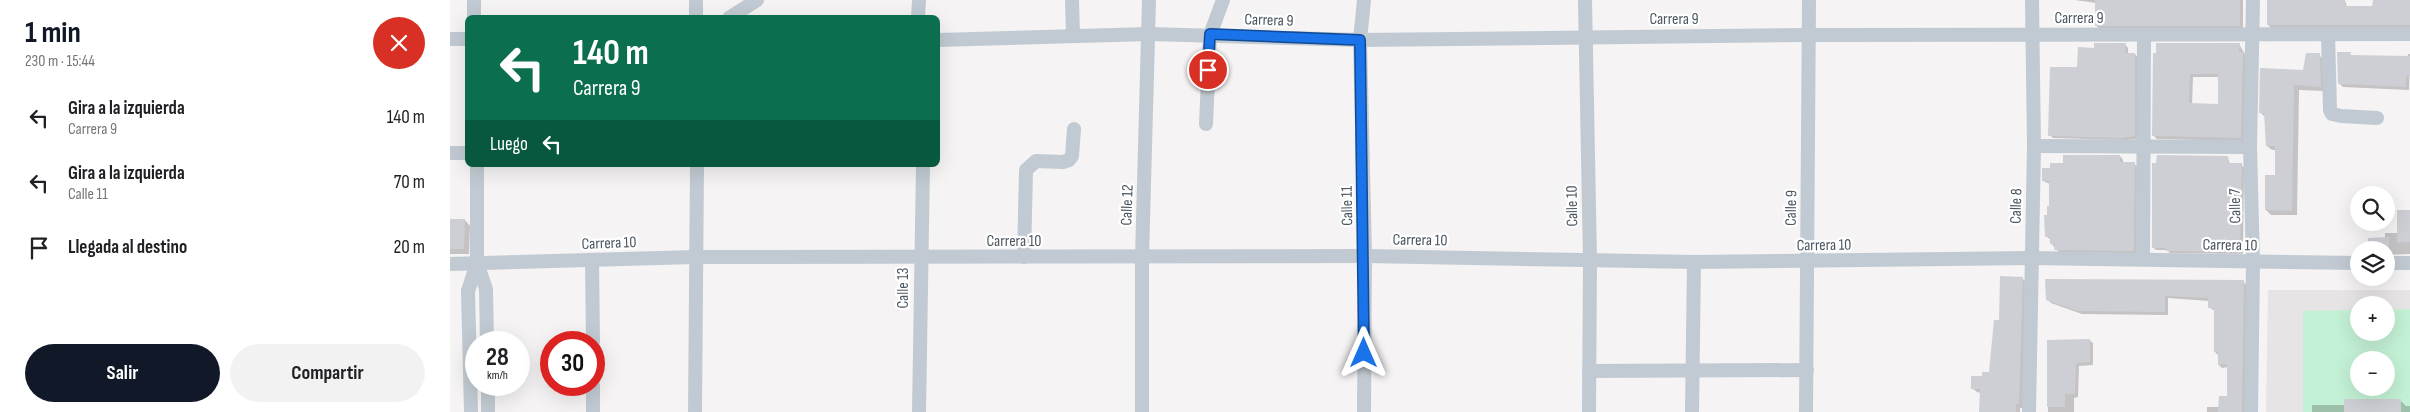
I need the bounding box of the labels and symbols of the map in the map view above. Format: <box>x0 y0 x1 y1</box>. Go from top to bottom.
street label: Carrera 9 <box>2054 9 2104 28</box>
street label: Carrera 9 <box>1244 10 1294 31</box>
street label: Carrera 9 <box>1649 10 1699 29</box>
pin <box>1187 49 1229 91</box>
street label: Calle 12 <box>1117 184 1138 226</box>
street label: Calle 10 <box>1563 185 1582 227</box>
street label: Calle 11 <box>1338 186 1357 226</box>
street label: Calle 8 <box>2006 188 2027 224</box>
street label: Calle 7 <box>2226 188 2245 224</box>
street label: Calle 9 <box>1782 190 1801 226</box>
street label: Carrera 10 <box>1392 231 1448 250</box>
street label: Carrera 10 <box>987 232 1041 251</box>
street label: Carrera 10 <box>581 233 637 254</box>
street label: Carrera 10 <box>1796 236 1852 255</box>
street label: Carrera 10 <box>2202 236 2258 255</box>
street label: Calle 13 <box>894 268 913 308</box>
position arrow <box>1337 326 1389 378</box>
speed limit sign: 30 <box>540 331 605 396</box>

